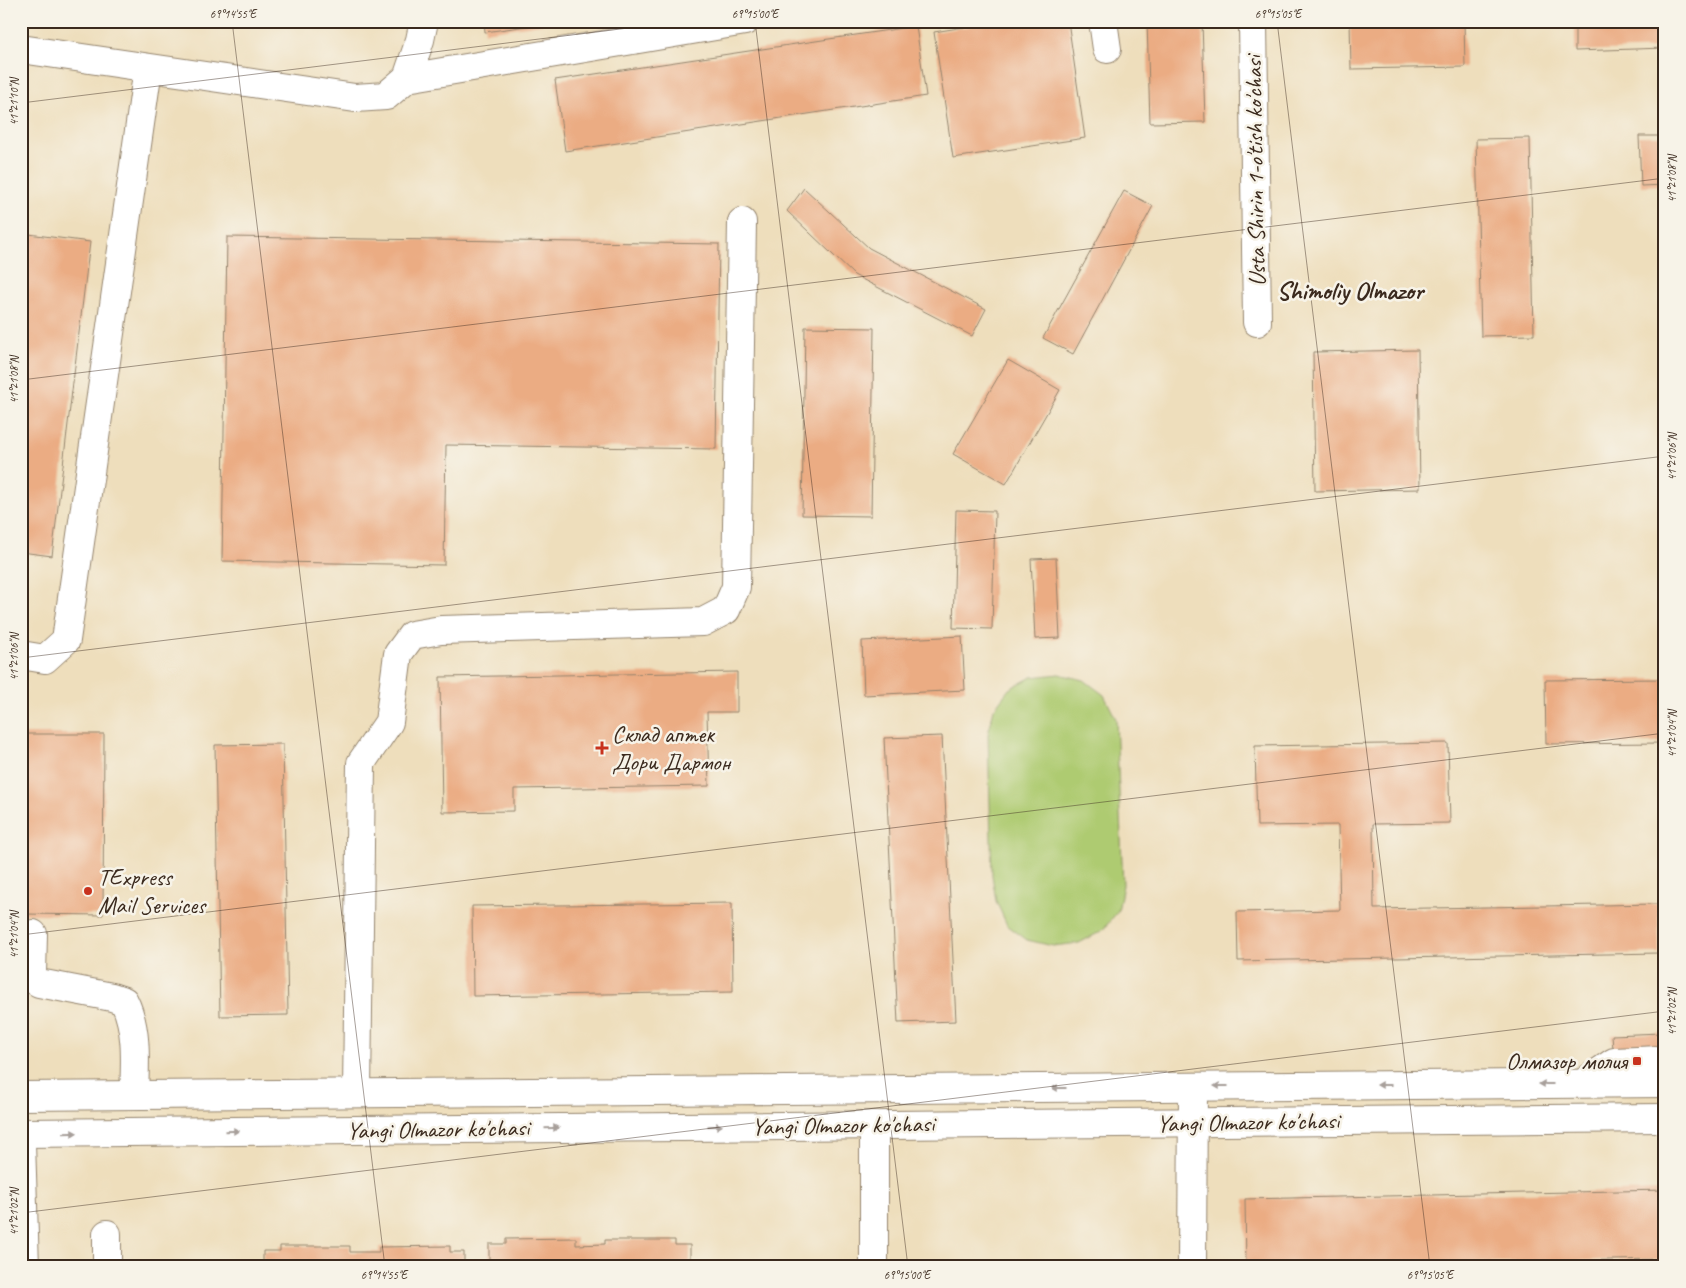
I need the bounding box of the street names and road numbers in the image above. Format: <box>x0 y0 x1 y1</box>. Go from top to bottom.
street label: Usta Shirin 1-o'tish ko'chasi <box>1238 53 1272 287</box>
street label: Yangi Olmazor ko'chasi <box>1156 1105 1342 1139</box>
street label: Yangi Olmazor ko'chasi <box>751 1108 937 1142</box>
street label: Yangi Olmazor ko'chasi <box>346 1112 532 1146</box>

